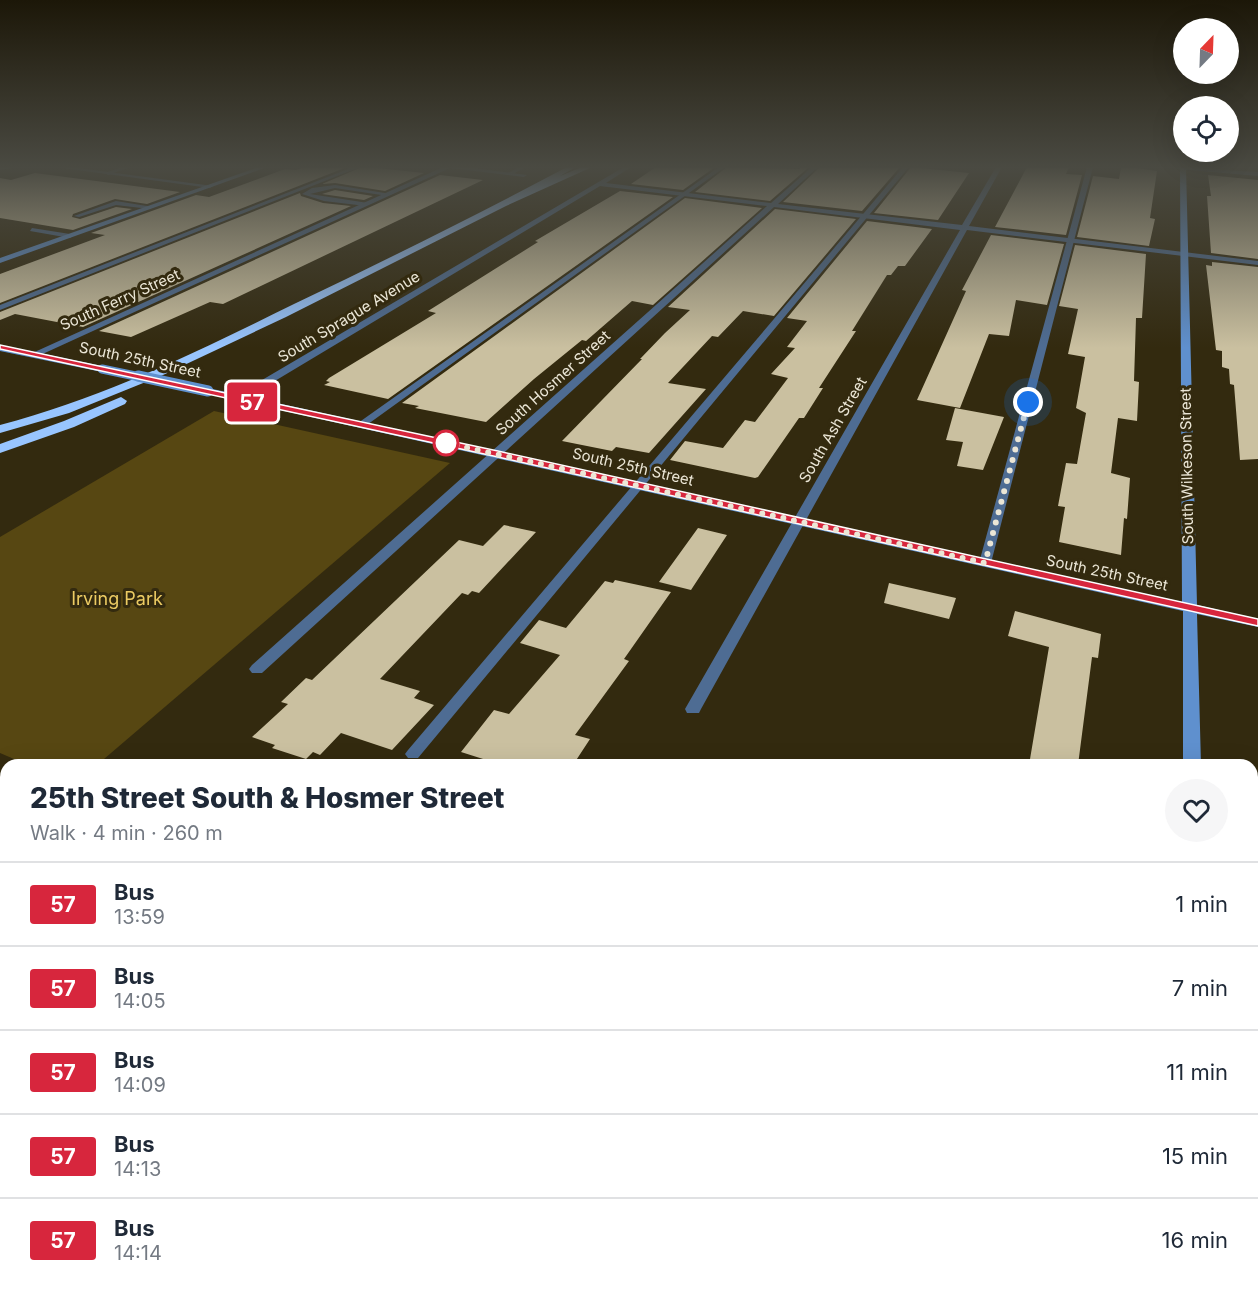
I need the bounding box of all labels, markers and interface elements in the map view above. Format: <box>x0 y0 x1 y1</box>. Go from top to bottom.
north arrow <box>1173 18 1239 84</box>
map controls <box>1173 18 1239 162</box>
button: locate <box>1173 96 1239 162</box>
street label: South Ferry Street <box>57 265 183 335</box>
street label: South Sprague Avenue <box>274 267 423 366</box>
street label: South Hosmer Street <box>491 326 614 439</box>
street label: South 25th Street <box>77 337 203 382</box>
street label: South Ash Street <box>795 373 871 486</box>
line badge: 57 <box>225 382 279 422</box>
your location <box>1013 387 1043 417</box>
street label: South Wilkeson Street <box>1176 388 1197 544</box>
text: 57 <box>239 390 265 415</box>
unlabelled marker <box>433 430 459 456</box>
street label: South 25th Street <box>571 443 696 490</box>
street label: South 25th Street <box>1044 550 1170 595</box>
park label: Irving Park <box>71 588 163 609</box>
button: heart <box>1165 779 1228 842</box>
text: 25th Street South & Hosmer Street <box>30 781 504 815</box>
text: Walk · 4 min · 260 m <box>30 821 223 845</box>
text: Bus <box>114 879 155 905</box>
text: 1 min <box>1175 891 1228 917</box>
text: 57 <box>50 892 76 917</box>
text: 13:59 <box>114 905 165 929</box>
text: Bus <box>114 963 155 989</box>
text: 7 min <box>1172 975 1228 1001</box>
text: 57 <box>50 976 76 1001</box>
text: 14:05 <box>114 989 166 1013</box>
text: Bus <box>114 1047 155 1073</box>
text: 11 min <box>1166 1059 1228 1085</box>
text: 57 <box>50 1060 76 1085</box>
text: 14:09 <box>114 1073 166 1097</box>
text: Bus <box>114 1131 155 1157</box>
text: 15 min <box>1162 1143 1228 1169</box>
text: 57 <box>50 1144 76 1169</box>
text: 14:13 <box>114 1157 161 1181</box>
text: Bus <box>114 1215 155 1241</box>
text: 16 min <box>1162 1227 1228 1253</box>
text: 57 <box>50 1228 76 1253</box>
text: 14:14 <box>114 1241 162 1265</box>

